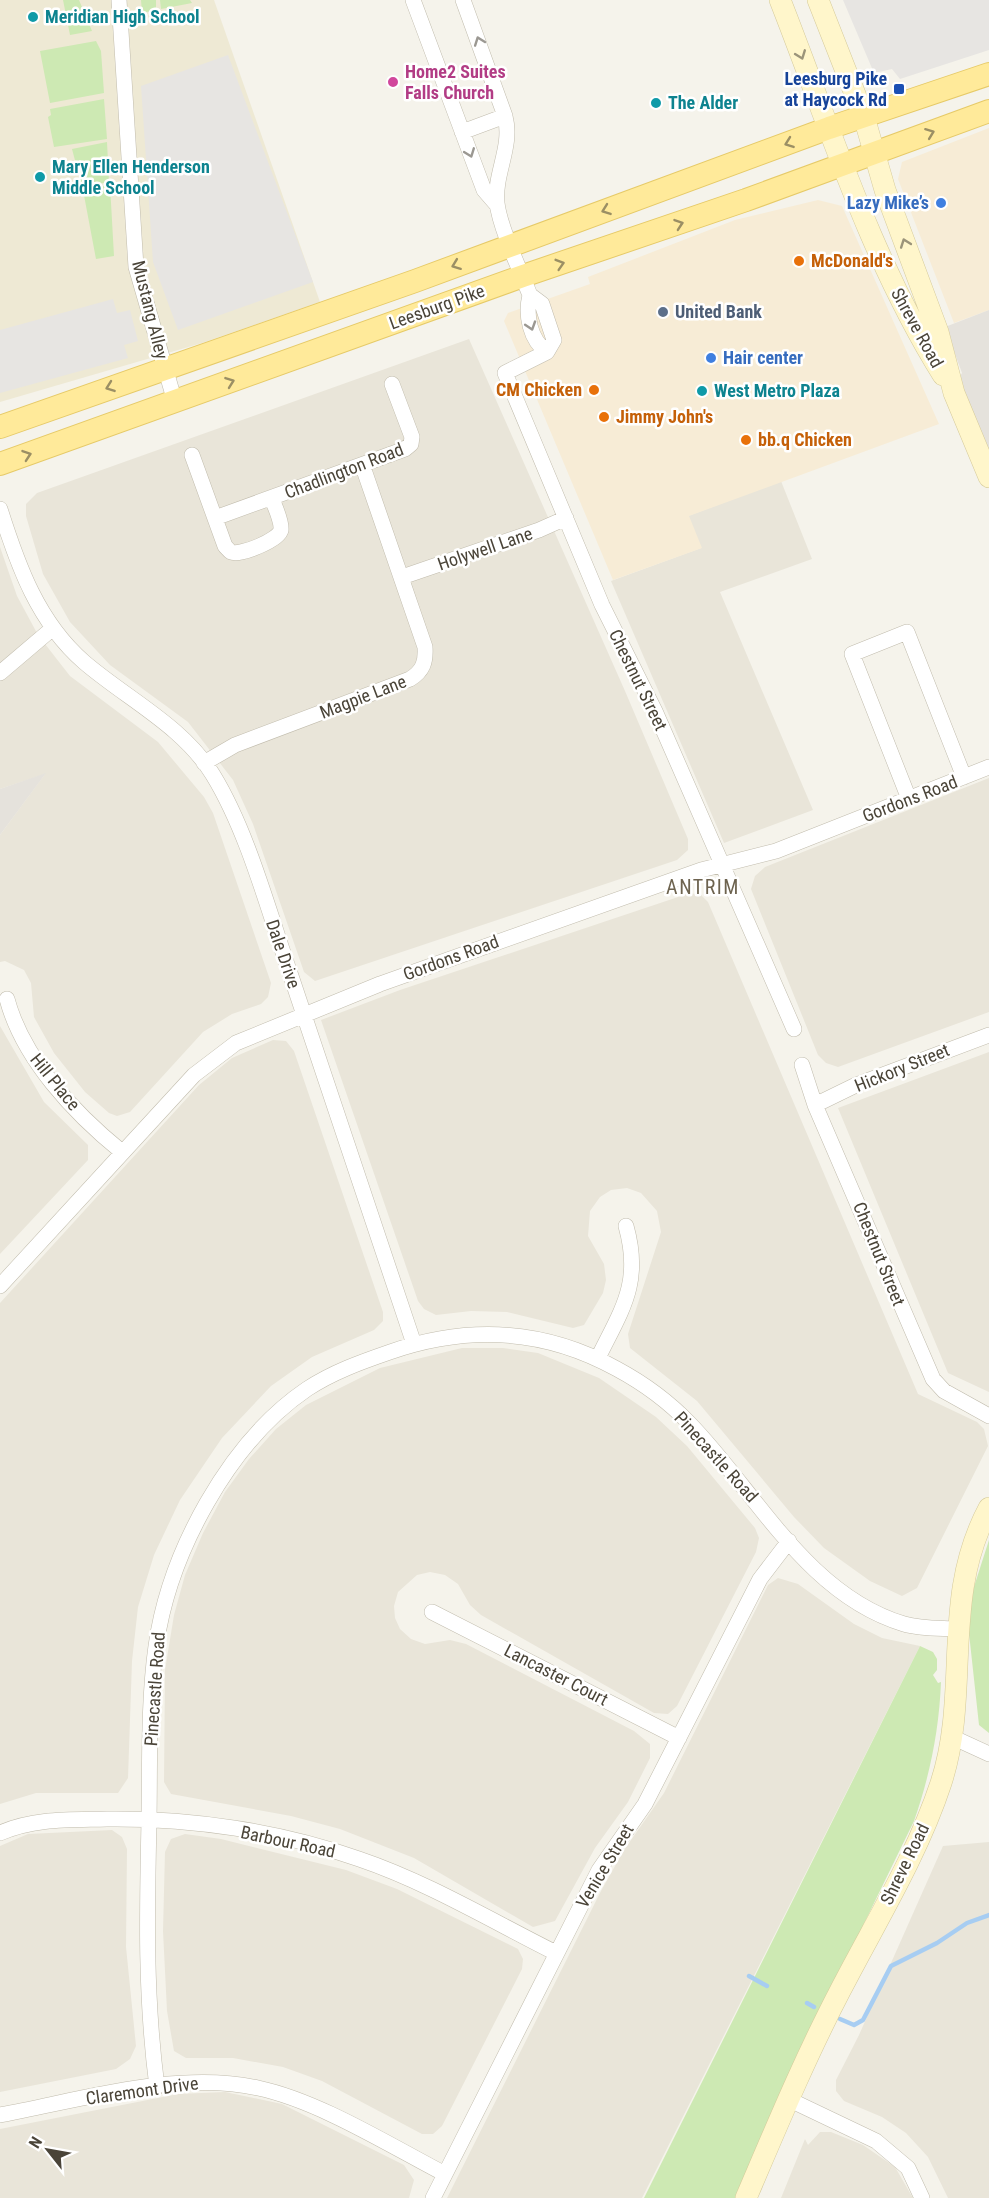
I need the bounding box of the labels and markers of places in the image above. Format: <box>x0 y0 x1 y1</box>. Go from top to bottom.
place label: Meridian High School <box>45 6 200 27</box>
marker: Meridian High School <box>26 10 40 24</box>
place label: Home2 Suites Falls Church <box>405 61 506 103</box>
place label: Leesburg Pike at Haycock Rd <box>784 68 887 110</box>
marker: Home2 Suites Falls Church <box>386 75 400 89</box>
marker: Leesburg Pike at Haycock Rd <box>892 82 906 96</box>
place label: The Alder <box>668 92 738 113</box>
marker: The Alder <box>649 96 663 110</box>
place label: Mary Ellen Henderson Middle School <box>52 156 210 198</box>
marker: Mary Ellen Henderson Middle School <box>33 170 47 184</box>
place label: Lazy Mike’s <box>847 192 929 213</box>
marker: Lazy Mike’s <box>934 196 948 210</box>
place label: McDonald's <box>811 250 893 271</box>
marker: McDonald's <box>792 254 806 268</box>
place label: United Bank <box>675 301 762 322</box>
marker: United Bank <box>656 305 670 319</box>
place label: Hair center <box>723 347 803 368</box>
marker: Hair center <box>704 351 718 365</box>
place label: CM Chicken <box>496 379 582 400</box>
place label: West Metro Plaza <box>714 380 840 401</box>
marker: CM Chicken <box>587 383 601 397</box>
marker: West Metro Plaza <box>695 384 709 398</box>
place label: Jimmy John's <box>616 406 713 427</box>
marker: Jimmy John's <box>597 410 611 424</box>
place label: bb.q Chicken <box>758 429 852 450</box>
marker: bb.q Chicken <box>739 433 753 447</box>

